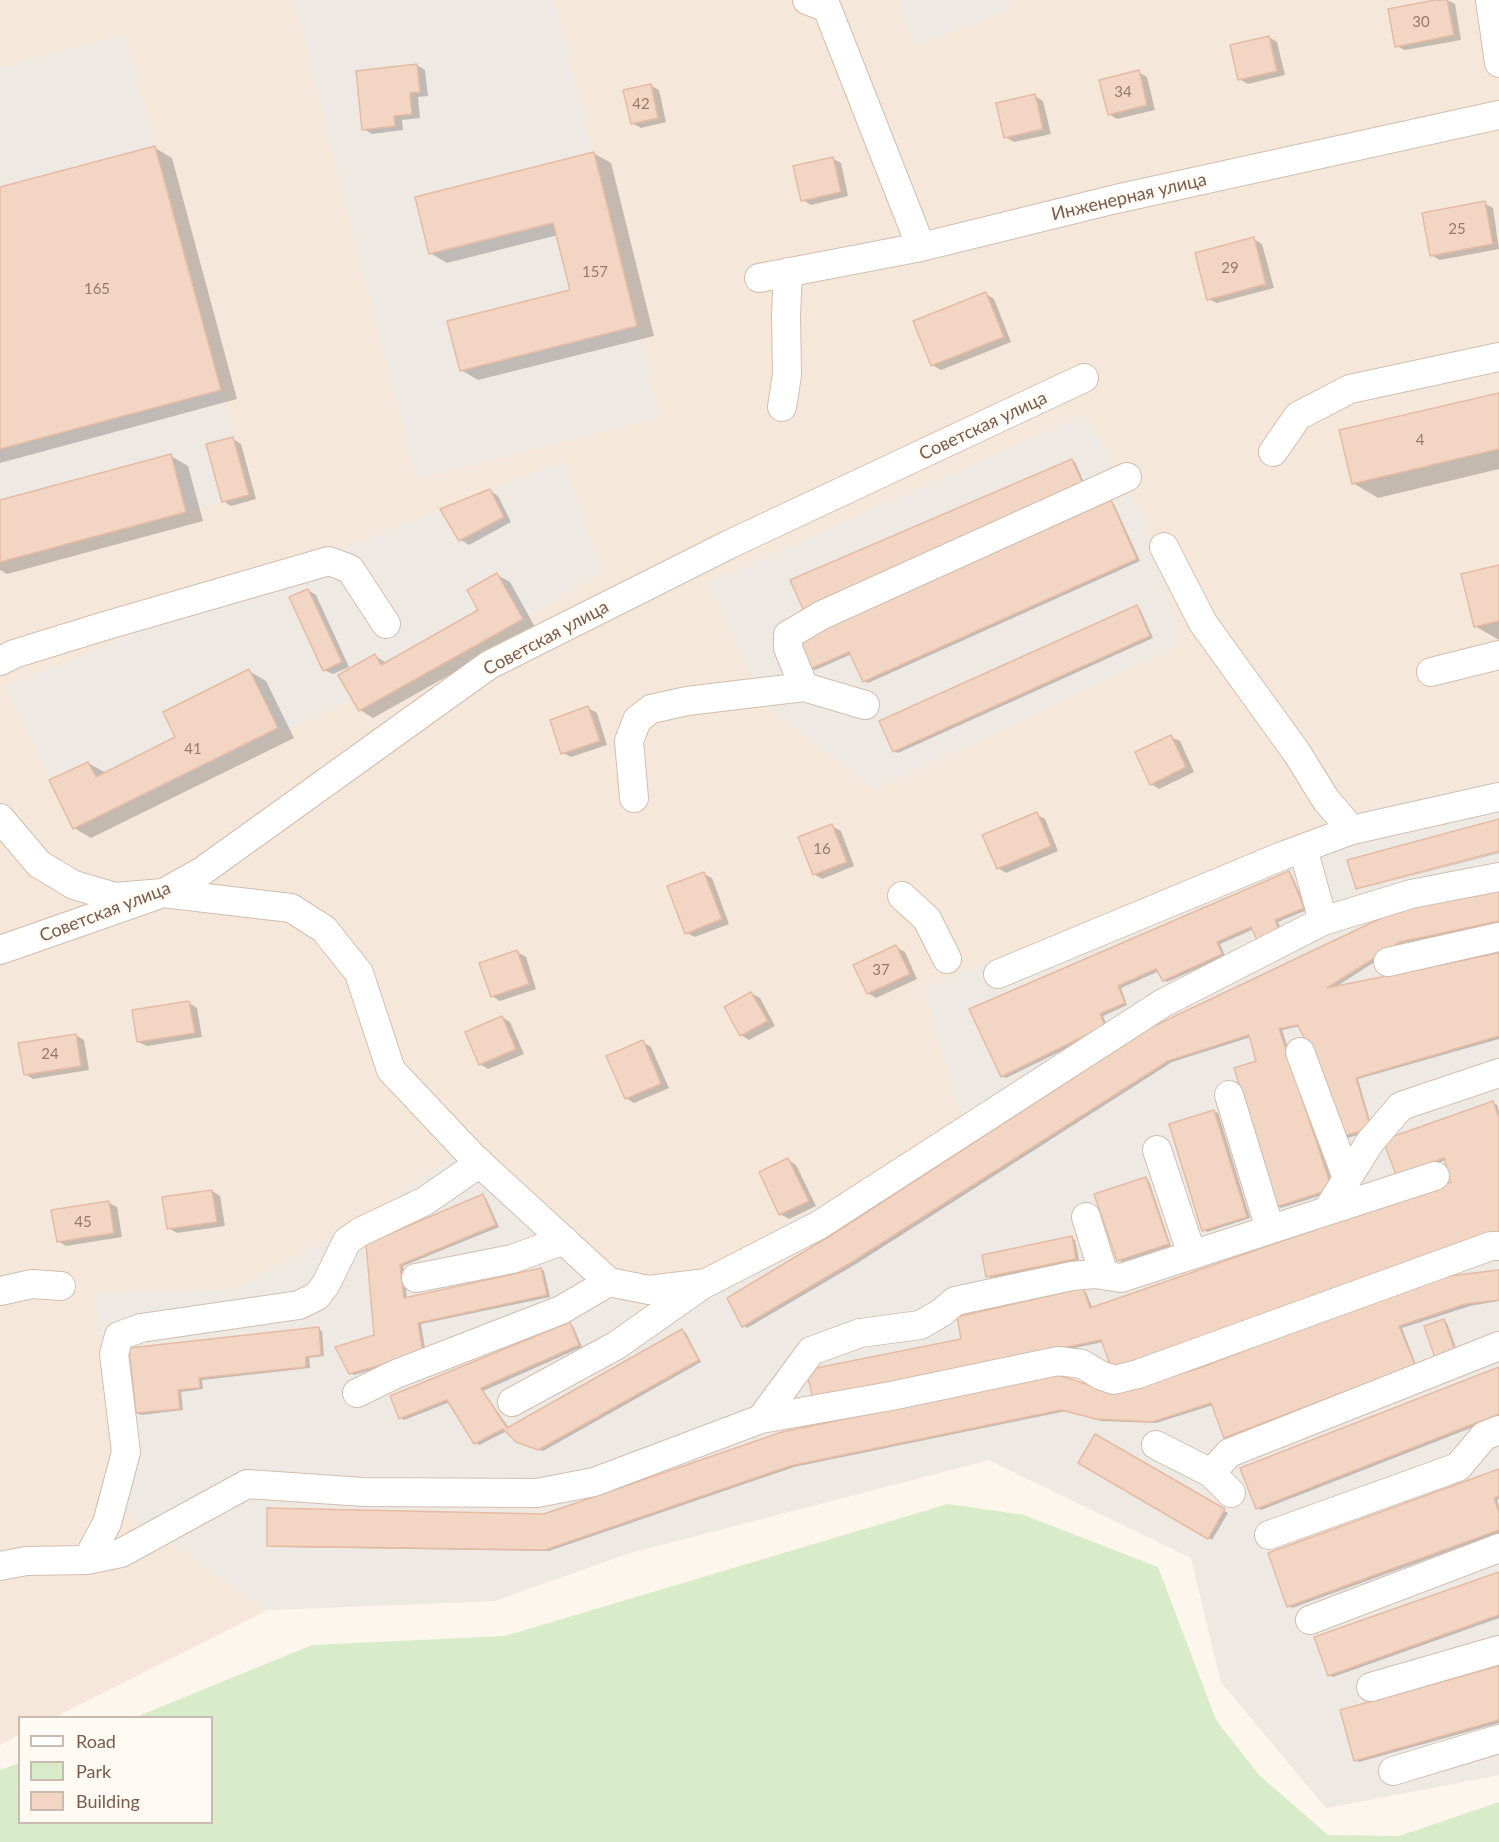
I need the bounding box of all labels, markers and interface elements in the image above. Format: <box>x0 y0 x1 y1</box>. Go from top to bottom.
house number: 30 <box>1412 13 1430 31</box>
house number: 34 <box>1114 83 1132 101</box>
house number: 42 <box>632 95 650 113</box>
street label: Инженерная улица <box>1049 169 1209 225</box>
house number: 25 <box>1448 220 1466 238</box>
house number: 29 <box>1221 259 1239 277</box>
house number: 157 <box>582 263 608 281</box>
house number: 165 <box>84 280 110 298</box>
street label: Советская улица <box>916 387 1050 465</box>
house number: 4 <box>1416 431 1424 449</box>
street label: Советская улица <box>480 596 612 680</box>
house number: 41 <box>184 740 202 758</box>
house number: 16 <box>813 840 831 858</box>
street label: Советская улица <box>36 877 174 947</box>
house number: 37 <box>872 961 890 979</box>
house number: 24 <box>41 1045 59 1063</box>
house number: 45 <box>74 1213 92 1231</box>
legend <box>18 1716 213 1824</box>
text: Road <box>76 1730 116 1752</box>
text: Park <box>76 1760 111 1782</box>
text: Building <box>76 1790 140 1812</box>

